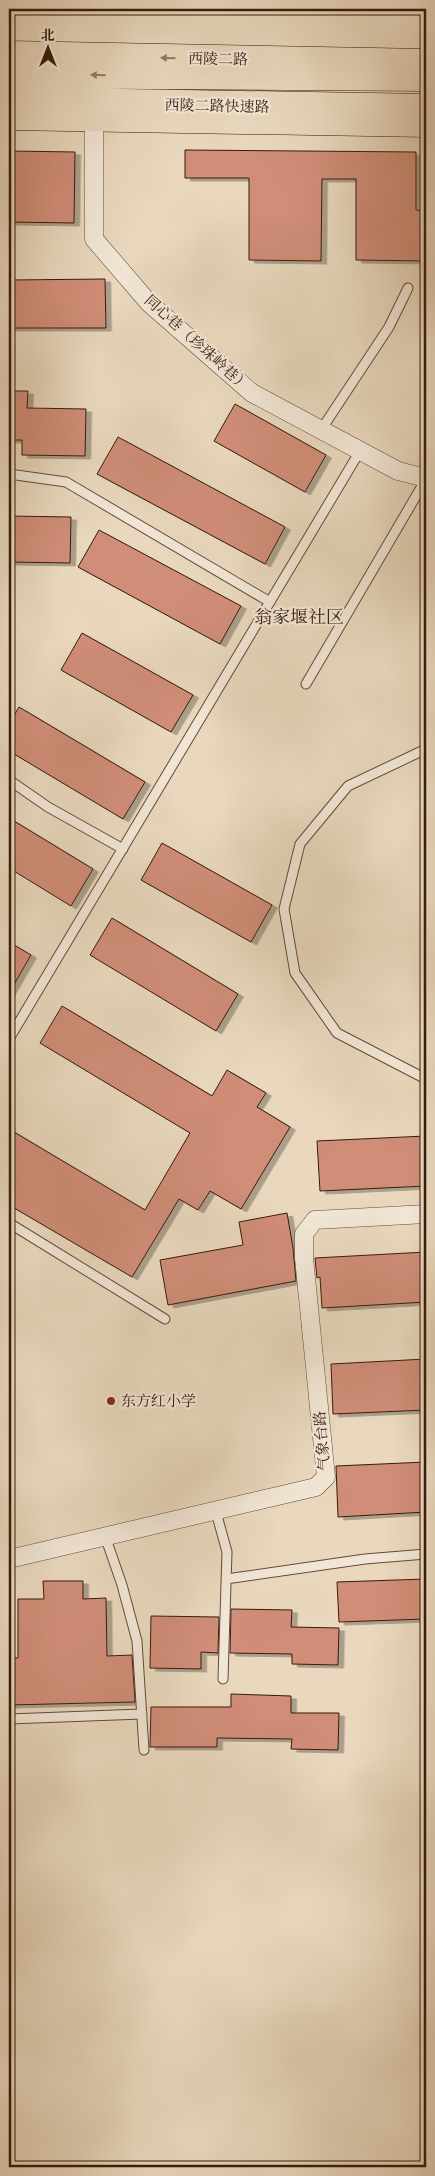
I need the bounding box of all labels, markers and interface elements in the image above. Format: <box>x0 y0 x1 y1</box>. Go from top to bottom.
north arrow <box>22 22 72 72</box>
text: 北 <box>41 27 55 45</box>
street label: 西陵二路 <box>188 49 248 70</box>
one-way arrow <box>159 54 175 62</box>
one-way arrow <box>89 71 105 79</box>
street label: 西陵二路快速路 <box>164 96 270 117</box>
street label: 同心巷（珍珠岭巷） <box>140 291 253 396</box>
district label: 翁家堰社区 <box>254 607 344 630</box>
place label: 东方红小学 <box>121 1392 196 1411</box>
marker: 东方红小学 <box>105 1395 117 1407</box>
street label: 气象台路 <box>310 1410 335 1472</box>

